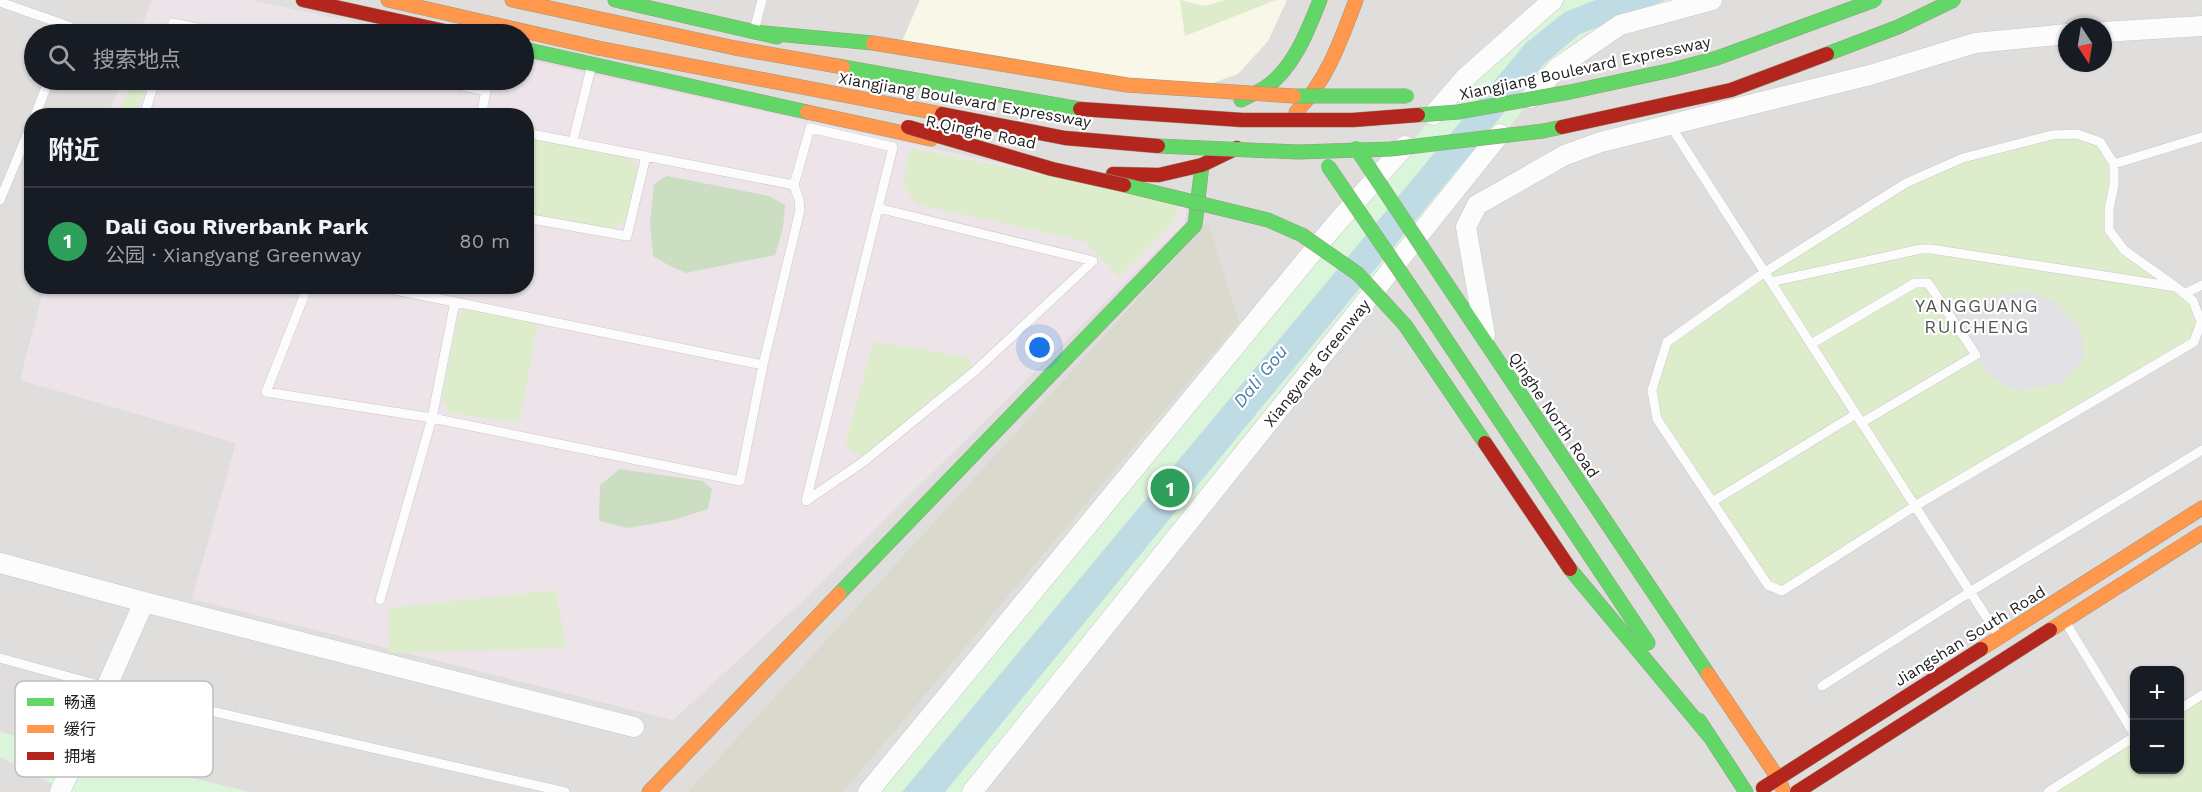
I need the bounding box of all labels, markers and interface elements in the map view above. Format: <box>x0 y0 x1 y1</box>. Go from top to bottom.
north arrow <box>2058 18 2112 72</box>
search box <box>24 24 534 90</box>
street label: Xiangjiang Boulevard Expressway <box>1458 32 1713 104</box>
icon: search <box>45 41 78 74</box>
text: 搜索地点 <box>93 47 181 72</box>
street label: Xiangjiang Boulevard Expressway <box>837 68 1094 132</box>
street label: R.Qinghe Road <box>924 111 1038 153</box>
text: 附近 <box>48 135 100 165</box>
text: Dali Gou Riverbank Park <box>105 214 368 239</box>
text: 1 <box>63 229 72 253</box>
text: 80 m <box>459 229 510 253</box>
text: 公园 · Xiangyang Greenway <box>105 243 361 267</box>
street label: Xiangyang Greenway <box>1260 295 1375 431</box>
district label: YANGGUANG RUICHENG <box>1915 295 2039 337</box>
your location <box>1025 333 1054 362</box>
water label: Dali Gou <box>1229 340 1292 411</box>
street label: Qinghe North Road <box>1505 349 1603 481</box>
pin: 1 <box>1150 466 1190 510</box>
street label: Jiangshan South Road <box>1891 582 2049 690</box>
map controls <box>2130 666 2184 774</box>
button: + <box>2130 666 2184 720</box>
legend <box>15 681 213 777</box>
text: 畅通 <box>64 693 96 712</box>
text: 缓行 <box>64 720 96 739</box>
button: − <box>2130 720 2184 774</box>
text: 拥堵 <box>64 747 96 766</box>

